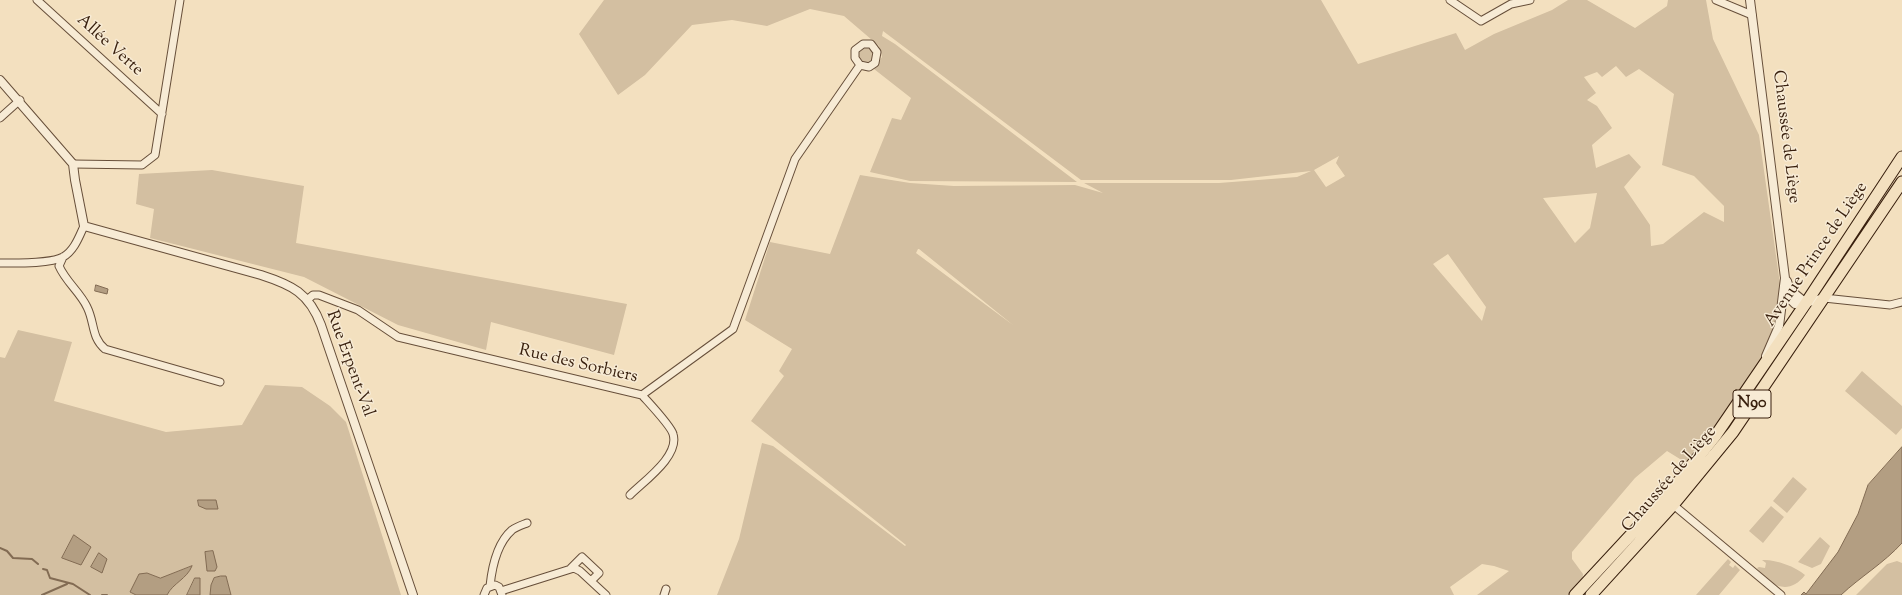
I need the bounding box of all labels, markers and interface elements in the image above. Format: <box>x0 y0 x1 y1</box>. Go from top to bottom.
street label: Allée Verte <box>71 11 147 81</box>
street label: Chaussée de Liège <box>1767 69 1803 205</box>
street label: Avenue Prince de Liège <box>1761 179 1873 331</box>
street label: Rue Erpent-Val <box>320 308 378 420</box>
street label: Rue des Sorbiers <box>517 341 639 389</box>
road number: N90 <box>1733 390 1771 418</box>
street label: Chaussée de Liège <box>1618 423 1722 537</box>

